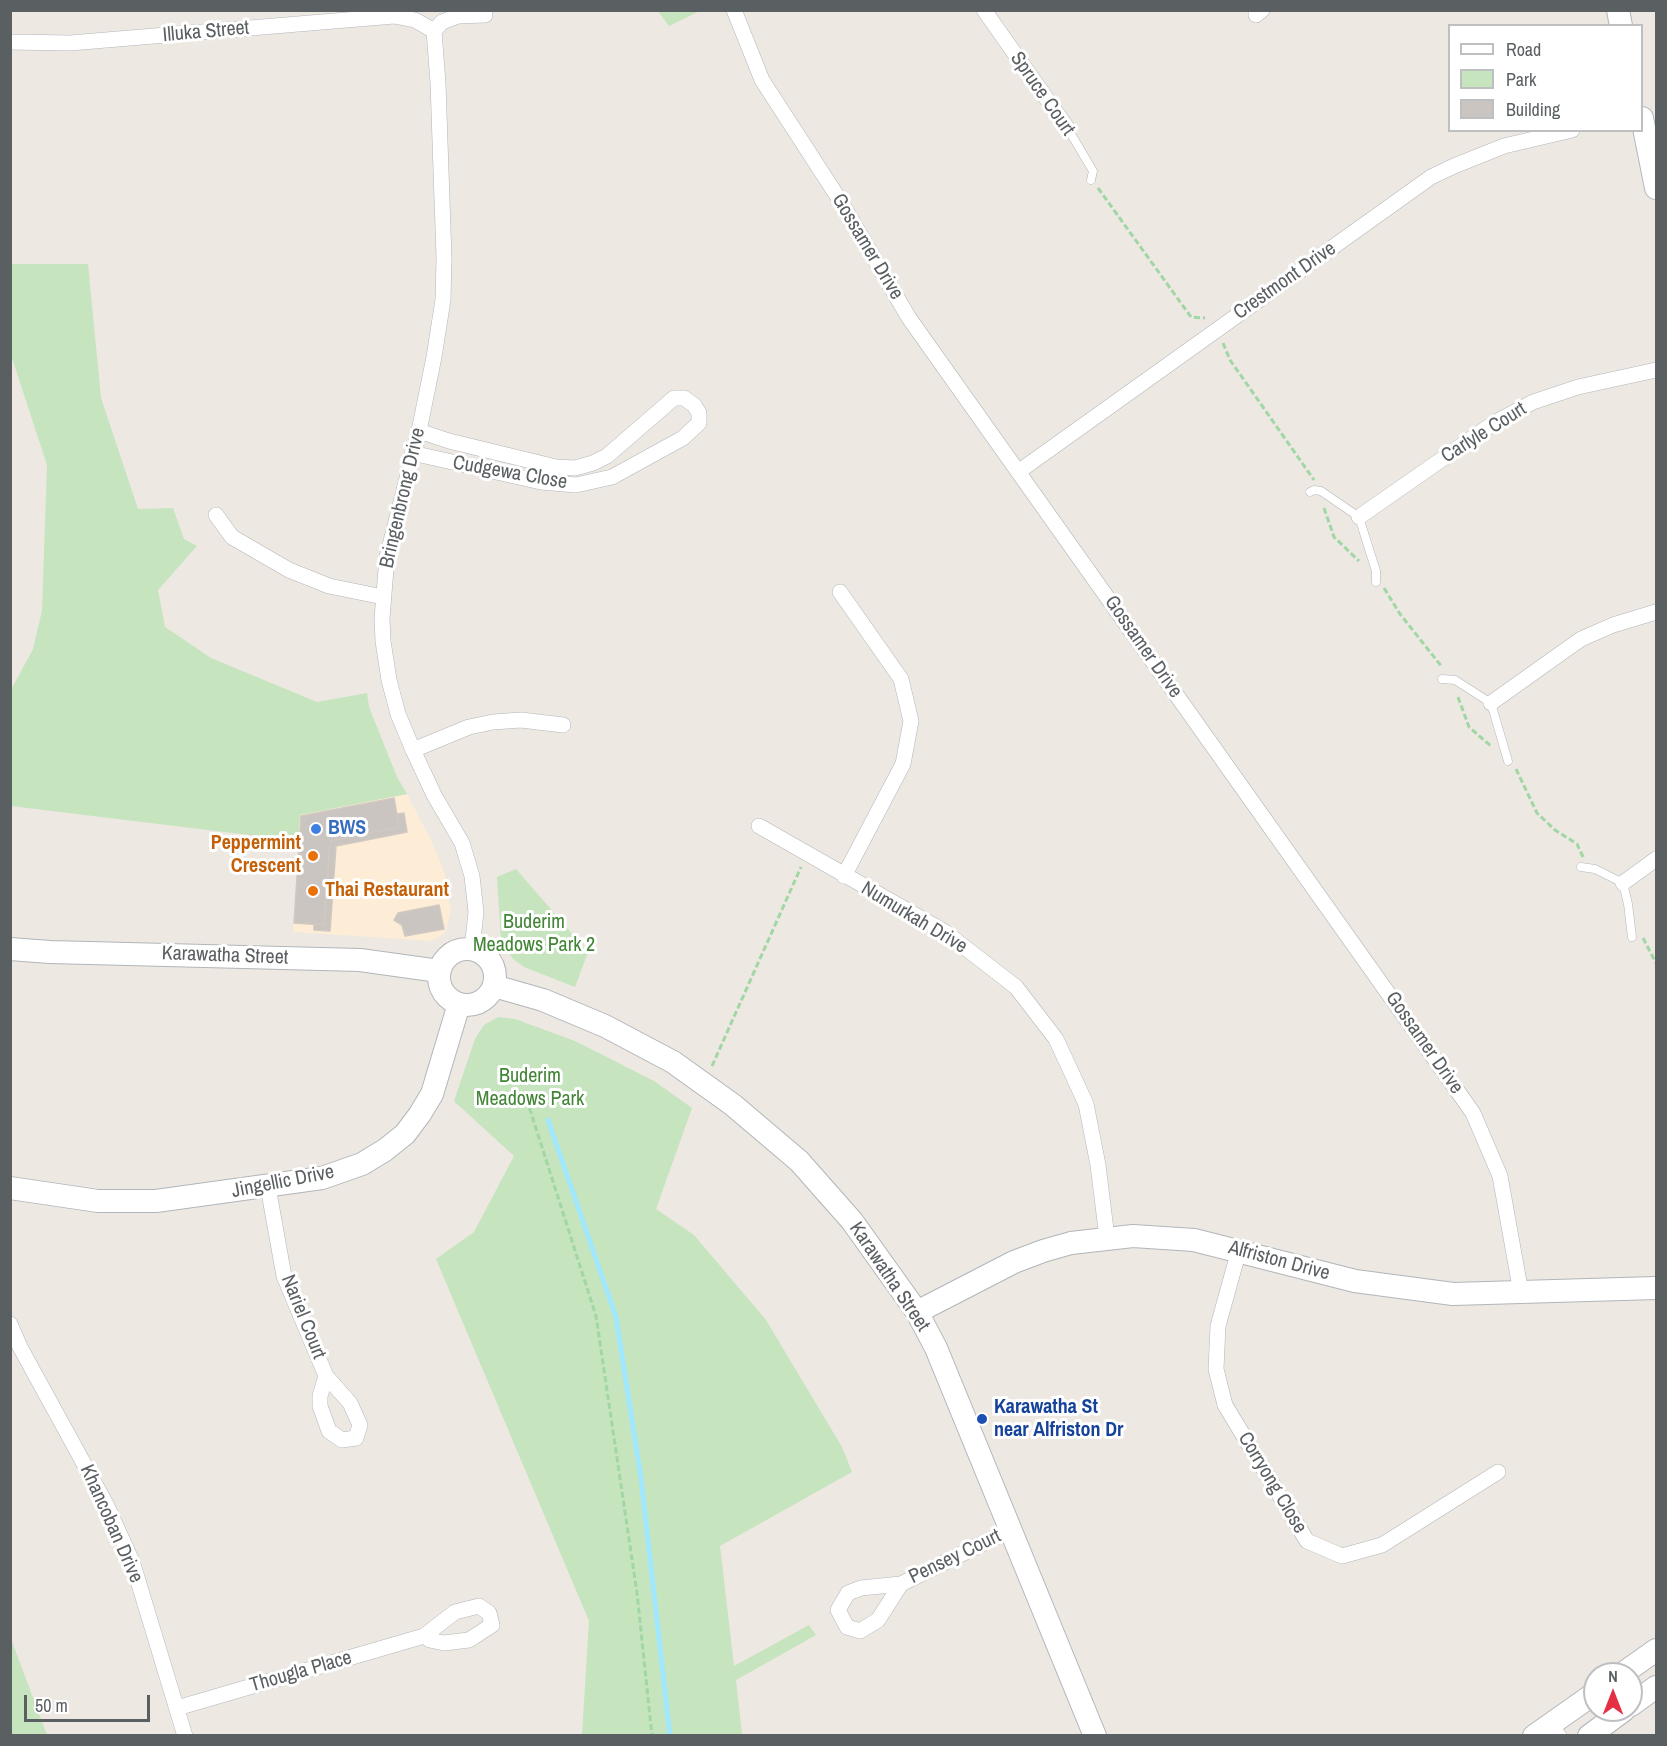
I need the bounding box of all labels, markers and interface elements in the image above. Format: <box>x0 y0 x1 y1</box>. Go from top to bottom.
street label: Illuka Street <box>162 16 250 48</box>
legend <box>1448 24 1643 132</box>
text: Road <box>1506 37 1541 62</box>
street label: Spruce Court <box>1004 48 1080 140</box>
text: Park <box>1506 67 1536 92</box>
text: Building <box>1506 97 1560 122</box>
street label: Gossamer Drive <box>826 190 908 304</box>
street label: Crestmont Drive <box>1229 237 1341 325</box>
street label: Carlyle Court <box>1437 397 1531 469</box>
street label: Bringenbrong Drive <box>375 426 431 570</box>
street label: Cudgewa Close <box>451 451 569 495</box>
street label: Gossamer Drive <box>1099 591 1187 703</box>
place label: BWS <box>328 817 366 841</box>
marker: BWS <box>309 822 323 836</box>
place label: Peppermint Crescent <box>211 832 301 879</box>
marker: Peppermint Crescent <box>306 849 320 863</box>
street label: Numurkah Drive <box>857 877 971 959</box>
place label: Thai Restaurant <box>325 879 449 903</box>
marker: Thai Restaurant <box>306 884 320 898</box>
park label: Buderim Meadows Park 2 <box>473 911 595 958</box>
street label: Karawatha Street <box>161 942 289 970</box>
street label: Gossamer Drive <box>1380 987 1468 1099</box>
park label: Buderim Meadows Park <box>476 1065 584 1112</box>
street label: Jingellic Drive <box>230 1160 336 1204</box>
street label: Karawatha Street <box>844 1218 934 1336</box>
street label: Alfriston Drive <box>1226 1236 1332 1286</box>
street label: Nariel Court <box>275 1272 331 1362</box>
place label: Karawatha St near Alfriston Dr <box>994 1396 1123 1443</box>
marker: Karawatha St near Alfriston Dr <box>975 1412 989 1426</box>
street label: Corryong Close <box>1232 1428 1312 1538</box>
street label: Khancoban Drive <box>74 1461 148 1587</box>
street label: Pensey Court <box>905 1524 1005 1590</box>
street label: Thougla Place <box>247 1646 355 1698</box>
north arrow <box>1583 1662 1643 1722</box>
text: N <box>1608 1665 1618 1687</box>
scale bar <box>27 1683 153 1721</box>
text: 50 m <box>35 1693 68 1718</box>

